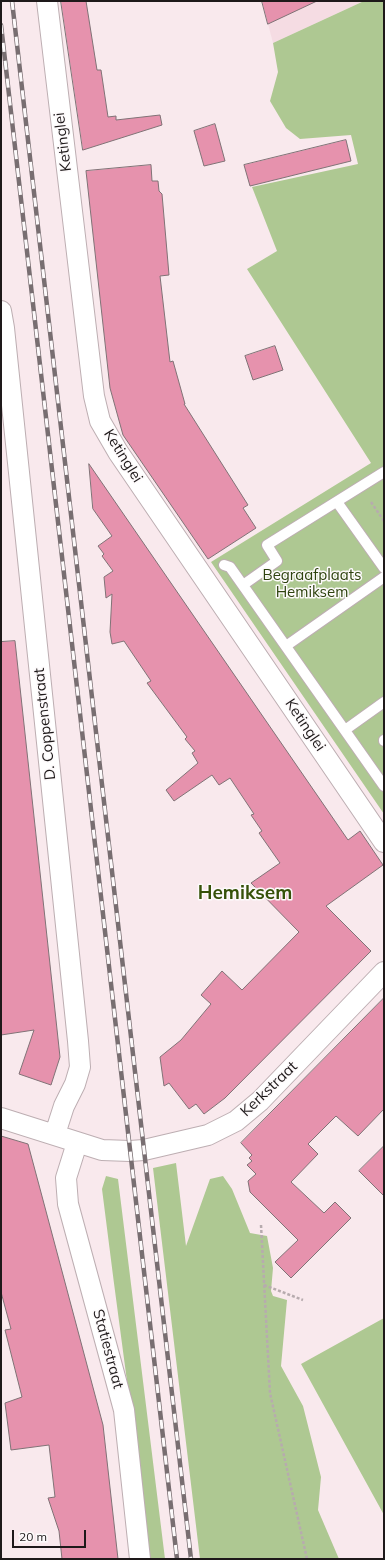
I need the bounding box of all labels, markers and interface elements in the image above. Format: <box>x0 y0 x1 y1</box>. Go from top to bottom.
street label: Ketinglei <box>50 111 76 173</box>
street label: Ketinglei <box>100 426 146 486</box>
park label: Begraafplaats Hemiksem <box>262 566 362 601</box>
street label: D. Coppenstraat <box>30 667 60 781</box>
street label: Ketinglei <box>281 695 329 755</box>
district label: Hemiksem <box>198 882 292 904</box>
street label: Kerkstraat <box>237 1058 301 1120</box>
street label: Statiestraat <box>89 1307 127 1391</box>
scale bar <box>14 1522 88 1548</box>
text: 20 m <box>19 1529 47 1544</box>

